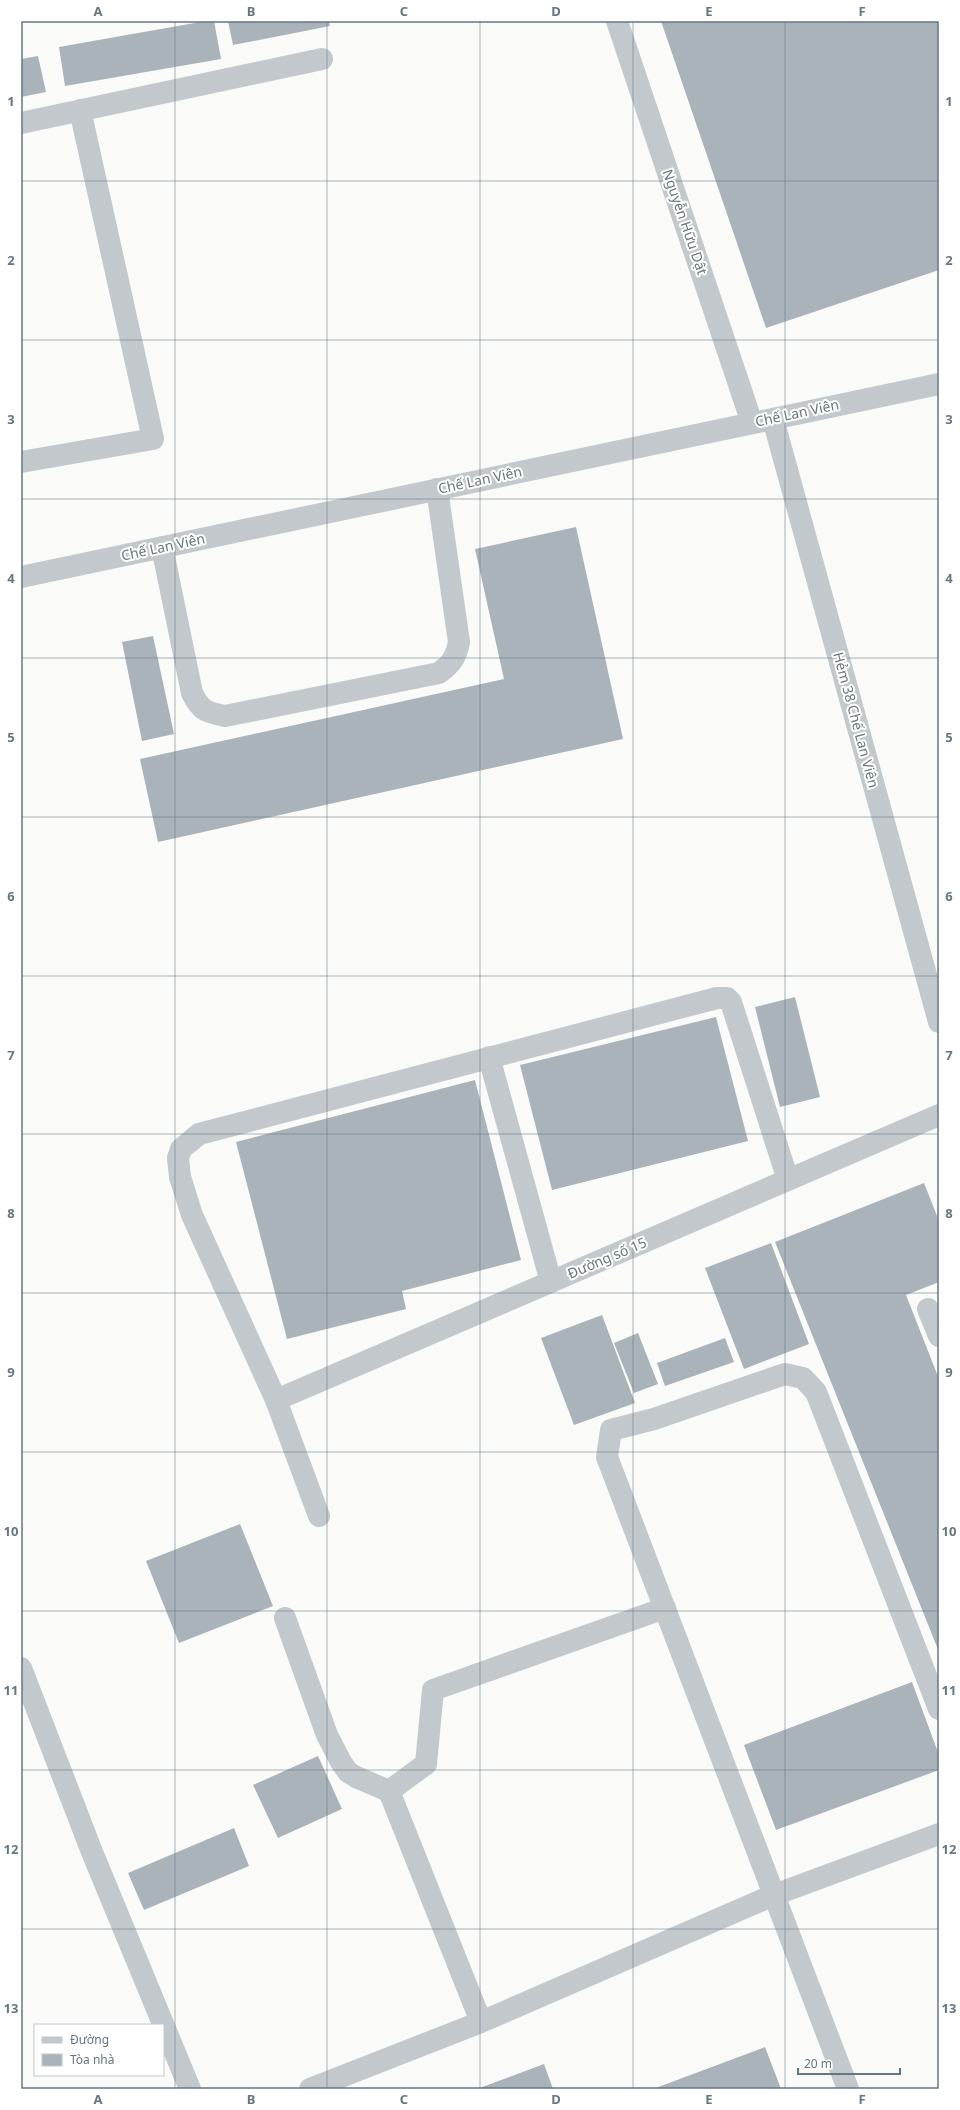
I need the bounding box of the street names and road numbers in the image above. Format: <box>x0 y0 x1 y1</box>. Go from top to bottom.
street label: Nguyễn Hữu Dật <box>659 167 712 277</box>
street label: Chế Lan Viên <box>753 394 840 431</box>
street label: Chế Lan Viên <box>436 461 523 498</box>
street label: Chế Lan Viên <box>119 528 206 565</box>
street label: Hẻm 38 Chế Lan Viên <box>829 650 884 790</box>
street label: Đường số 15 <box>564 1232 649 1283</box>

